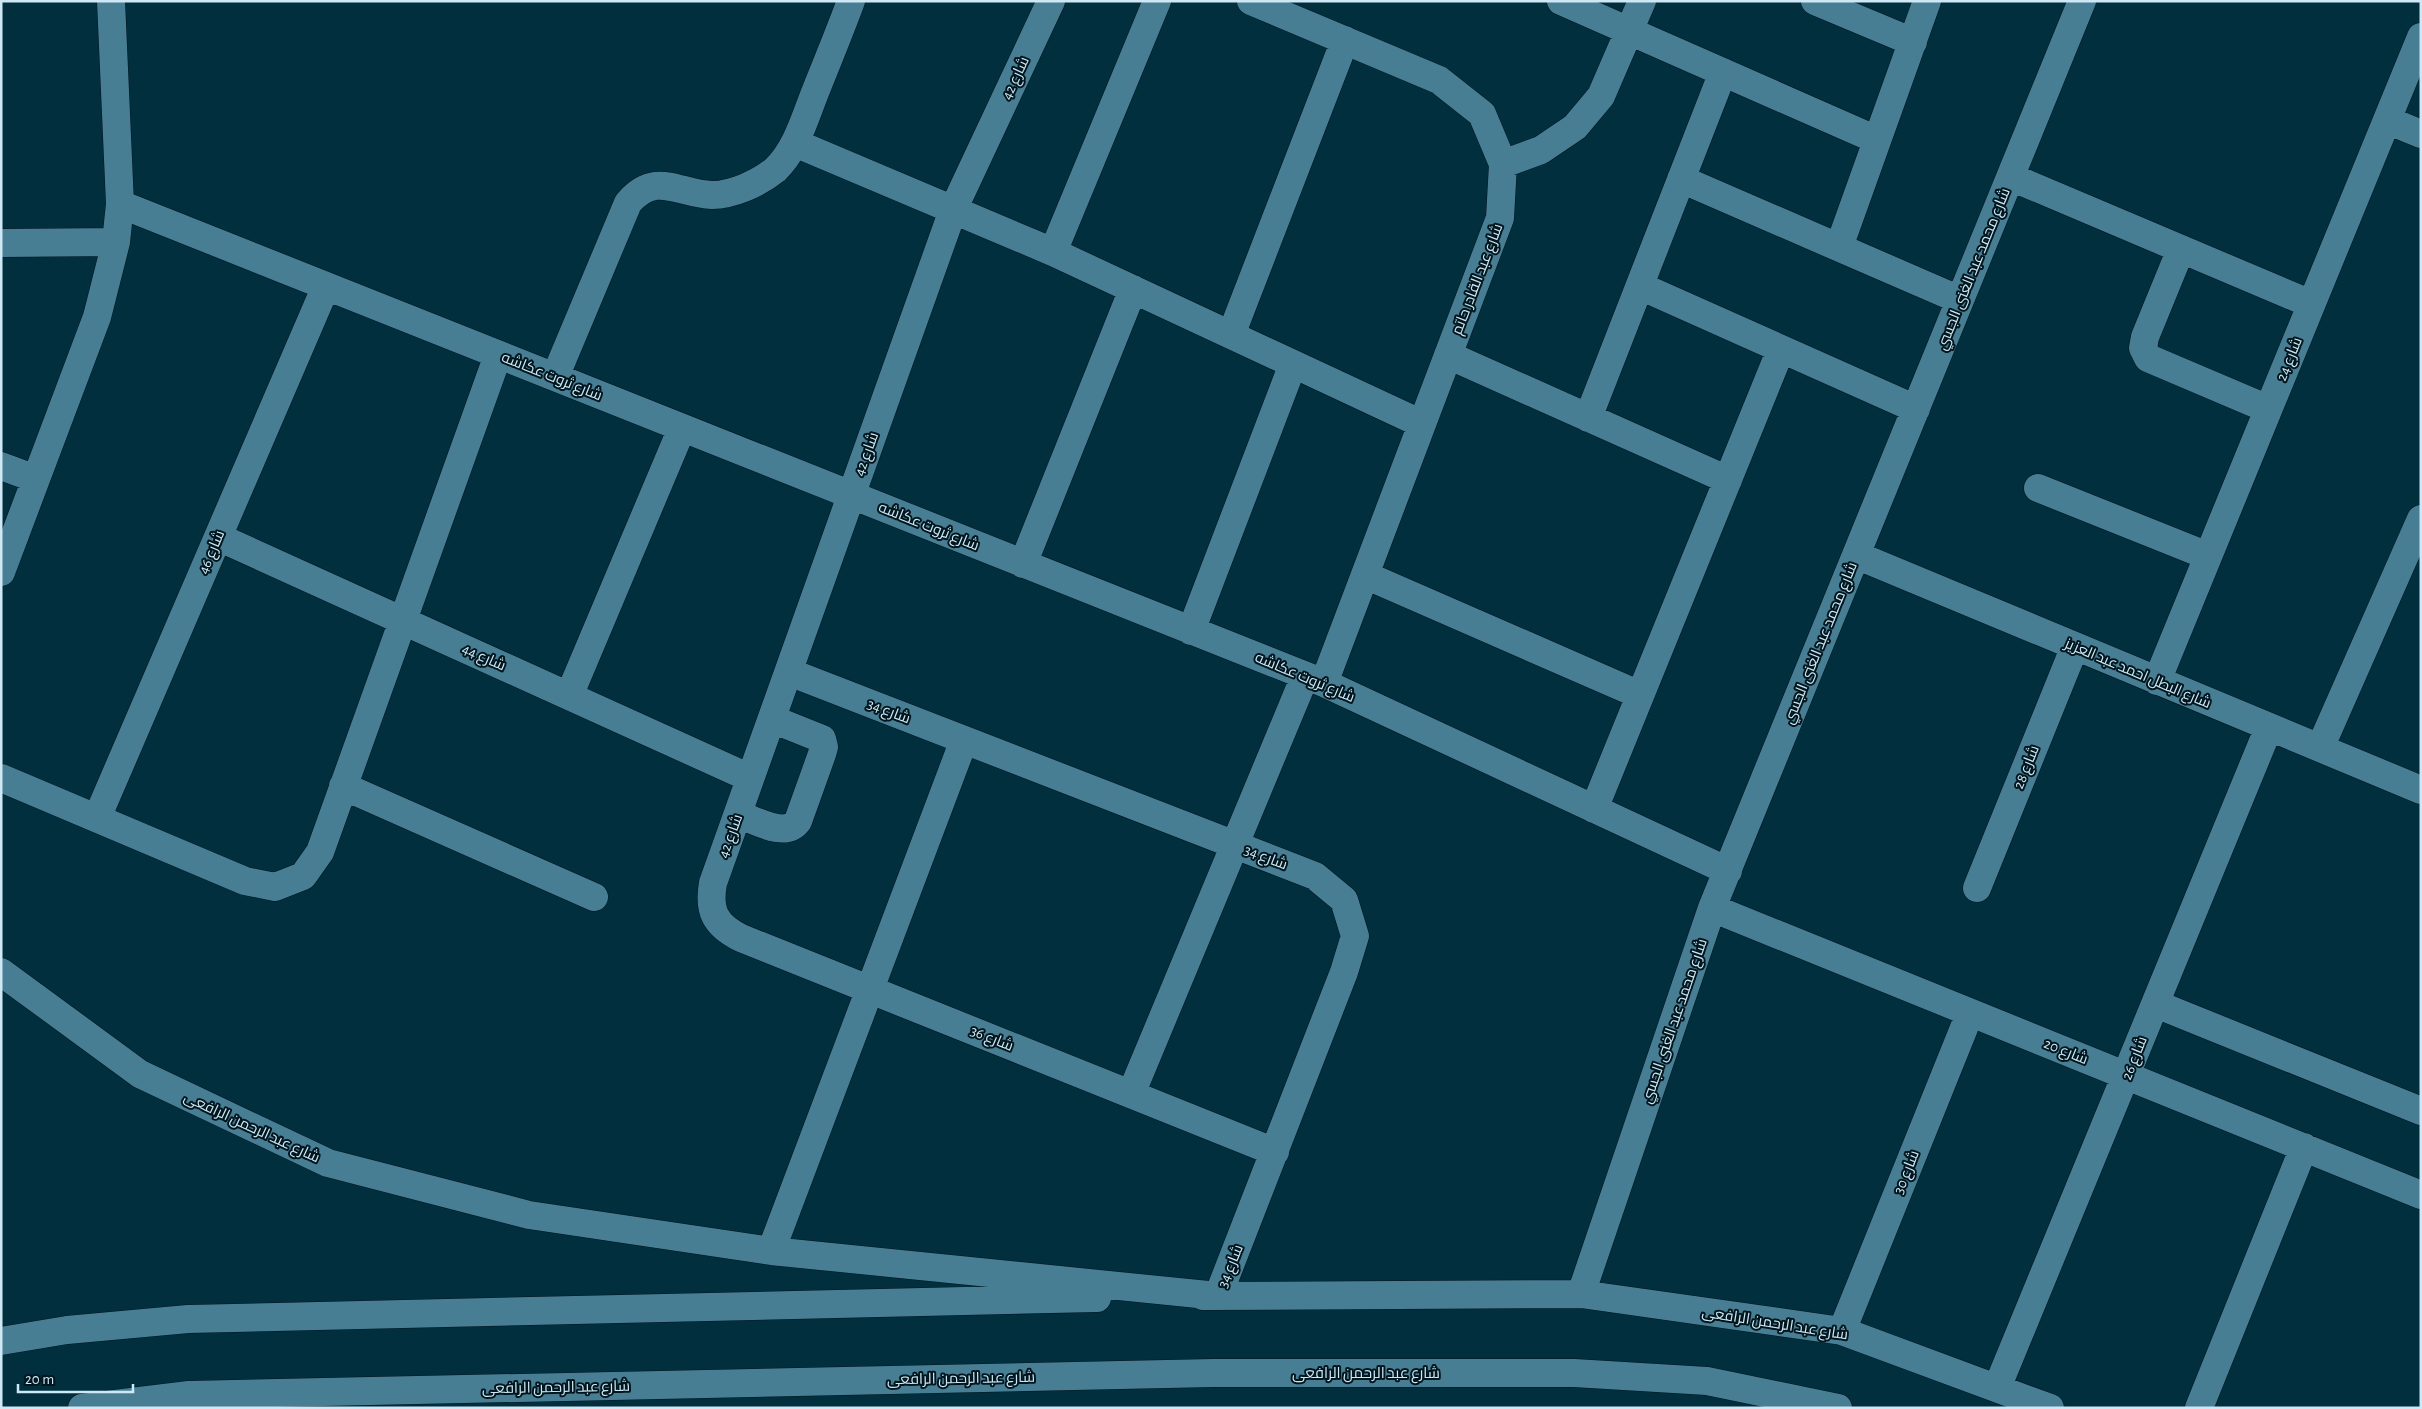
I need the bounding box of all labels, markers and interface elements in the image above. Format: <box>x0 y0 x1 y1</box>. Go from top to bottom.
street label: شارع 42 <box>998 54 1035 103</box>
street label: شارع محمد عبد الغنى الجسي <box>1933 186 2017 354</box>
street label: شارع عبد القادر حاتم <box>1448 221 1508 338</box>
street label: شارع 24 <box>2273 335 2308 384</box>
street label: شارع ثروت عكاشه <box>498 349 605 406</box>
street label: شارع 42 <box>851 430 884 479</box>
street label: شارع ثروت عكاشه <box>875 499 982 556</box>
street label: شارع 46 <box>195 528 230 577</box>
street label: شارع محمد عبد الغنى الجسي <box>1780 560 1864 728</box>
street label: شارع البطل احمد عبد العزيز <box>2061 635 2213 714</box>
street label: شارع 44 <box>459 640 508 676</box>
street label: شارع ثروت عكاشه <box>1252 649 1357 708</box>
street label: شارع 34 <box>864 695 913 729</box>
street label: شارع 28 <box>2010 743 2045 792</box>
street label: شارع 42 <box>715 812 748 861</box>
street label: شارع 34 <box>1241 841 1290 875</box>
street label: شارع محمد عبد الغنى الجسي <box>1638 936 1714 1107</box>
street label: شارع 36 <box>967 1022 1016 1057</box>
street label: شارع 26 <box>2118 1034 2153 1083</box>
street label: شارع 20 <box>2040 1035 2090 1070</box>
street label: شارع عبد الرحمن الرافعى <box>180 1088 322 1168</box>
street label: شارع 30 <box>1890 1148 1925 1197</box>
street label: شارع 34 <box>1214 1242 1249 1291</box>
street label: شارع عبد الرحمن الرافعى <box>1700 1304 1849 1345</box>
scale bar <box>18 1362 132 1394</box>
street label: شارع عبد الرحمن الرافعى <box>1292 1365 1440 1384</box>
street label: شارع عبد الرحمن الرافعى <box>887 1369 1035 1390</box>
text: 20 m <box>25 1372 54 1387</box>
street label: شارع عبد الرحمن الرافعى <box>482 1378 630 1399</box>

